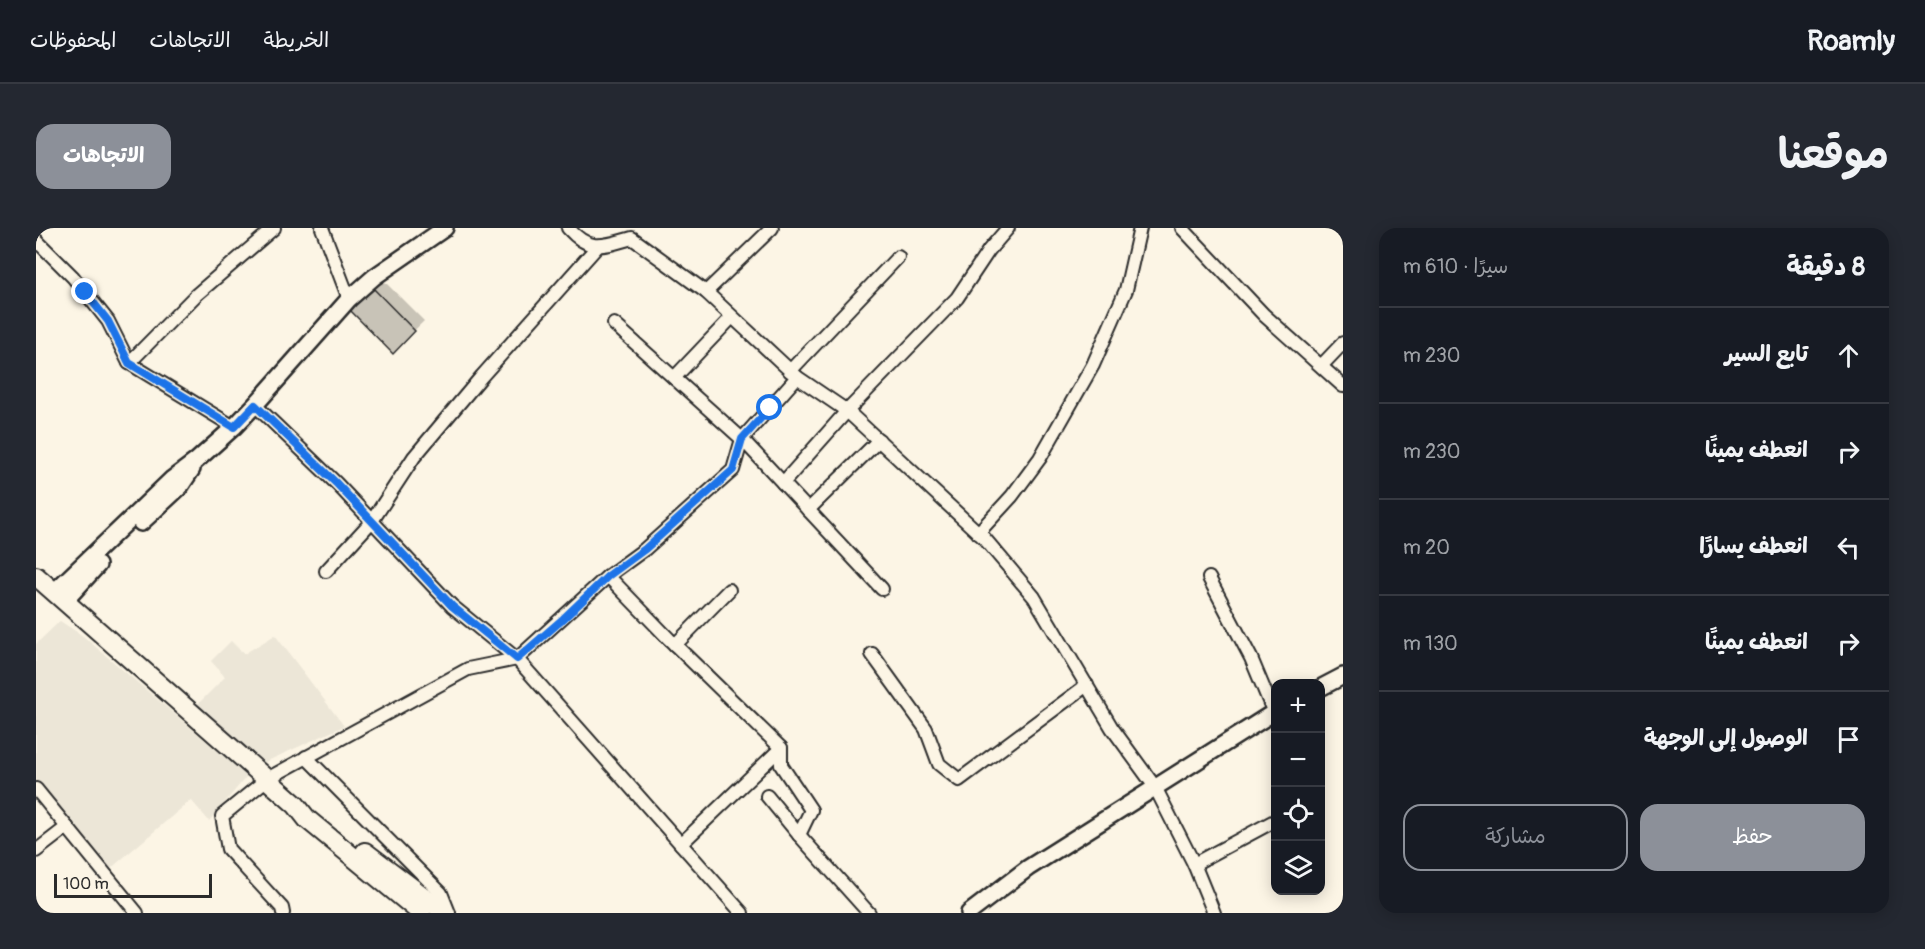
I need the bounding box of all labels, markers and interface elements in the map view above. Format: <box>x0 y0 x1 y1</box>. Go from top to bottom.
text: Roamly <box>1807 24 1895 59</box>
text: المحفوظات <box>30 27 116 54</box>
text: الاتجاهات <box>149 27 231 54</box>
text: الخريطة <box>264 27 329 54</box>
button: الاتجاهات <box>36 124 171 189</box>
text: موقعنا <box>1778 129 1889 181</box>
text: 8 دقيقة <box>1786 251 1865 283</box>
text: سيرًا · 610 m <box>1403 254 1508 279</box>
route end <box>71 278 97 304</box>
icon: ahead <box>1832 339 1865 372</box>
text: تابع السير <box>1725 340 1808 368</box>
text: 230 m <box>1403 343 1461 368</box>
route start <box>756 394 782 420</box>
icon: right <box>1832 435 1865 468</box>
text: انعطف يمينًا <box>1705 436 1808 464</box>
text: 230 m <box>1403 439 1461 464</box>
icon: left <box>1832 531 1865 564</box>
text: انعطف يسارًا <box>1699 532 1808 560</box>
text: 20 m <box>1403 535 1450 560</box>
icon: right <box>1832 627 1865 660</box>
text: انعطف يمينًا <box>1705 628 1808 656</box>
text: 130 m <box>1403 631 1458 656</box>
map controls <box>1271 679 1325 895</box>
button: + <box>1271 679 1325 733</box>
icon: arrive <box>1832 723 1865 756</box>
text: الوصول إلى الوجهة <box>1644 724 1808 752</box>
button: − <box>1271 733 1325 787</box>
button: locate <box>1271 787 1325 841</box>
button: مشاركة <box>1403 804 1628 871</box>
button: حفظ <box>1640 804 1865 871</box>
button: layers <box>1271 841 1325 895</box>
scale bar <box>54 871 212 898</box>
text: 100 m <box>63 874 109 894</box>

